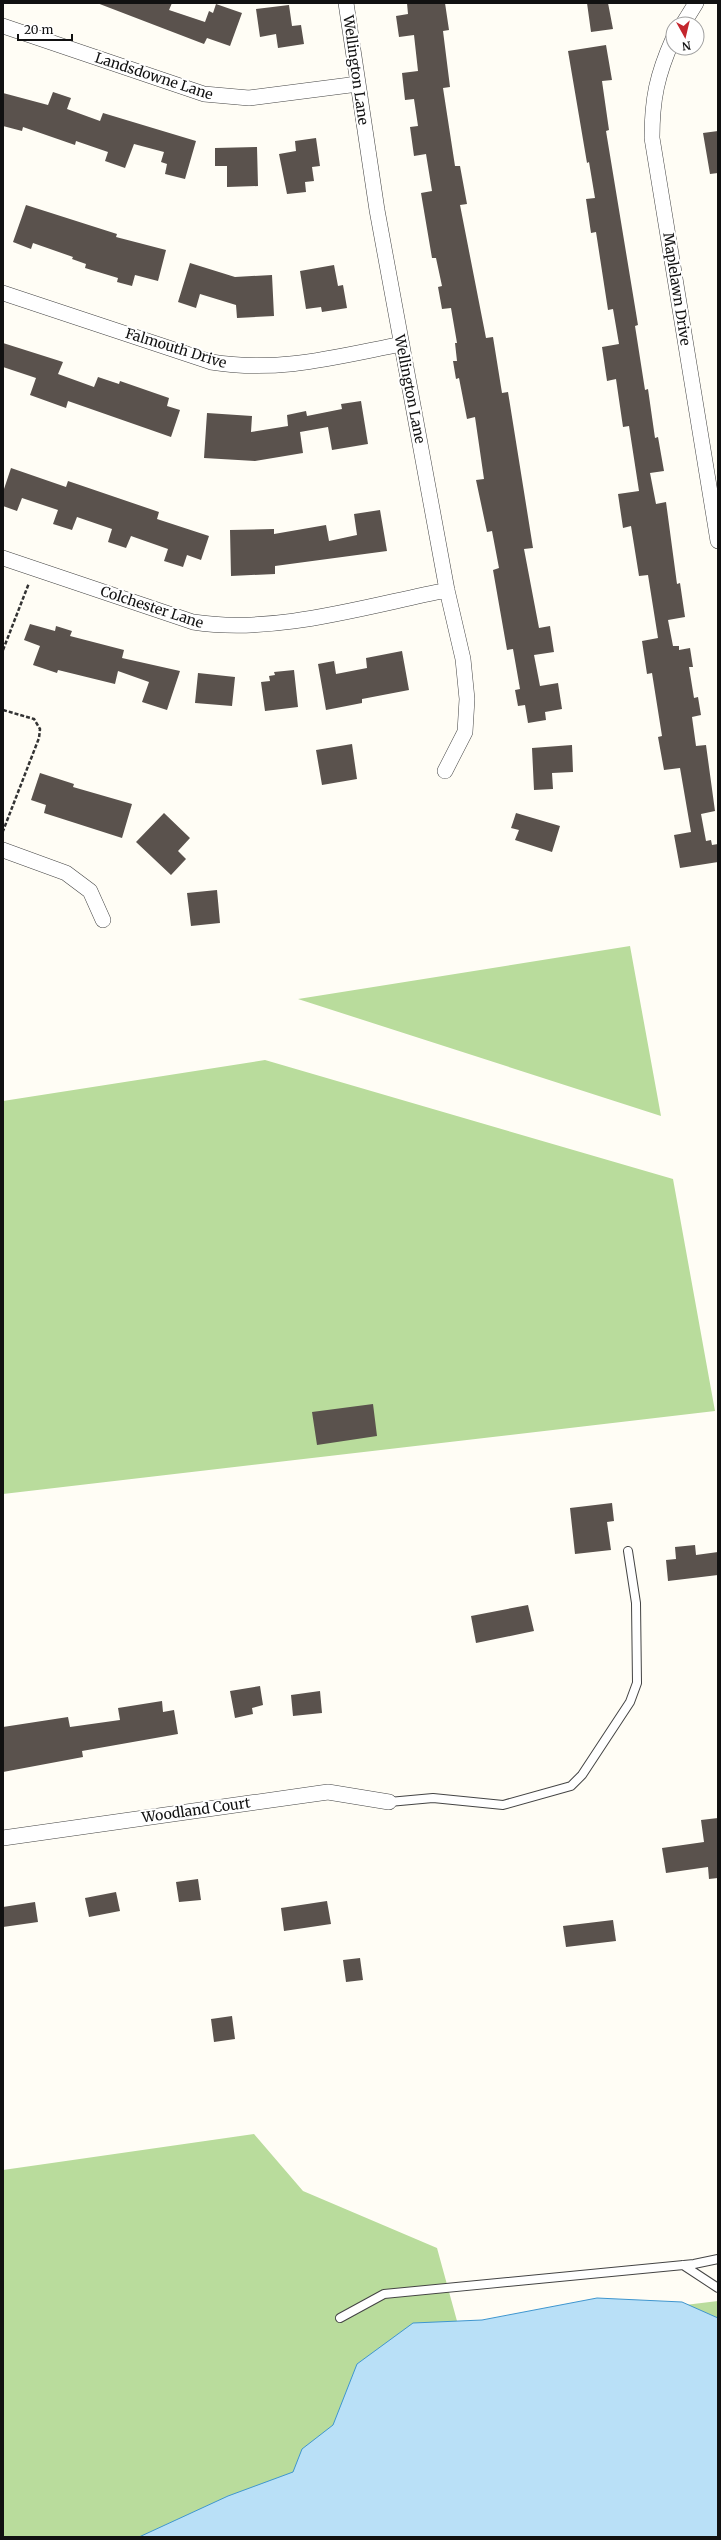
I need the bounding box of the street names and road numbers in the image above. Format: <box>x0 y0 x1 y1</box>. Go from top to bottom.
street label: Wellington Lane <box>339 13 373 126</box>
street label: Landsdowne Lane <box>93 48 215 104</box>
street label: Maplelawn Drive <box>659 231 695 347</box>
street label: Falmouth Drive <box>123 324 229 372</box>
street label: Wellington Lane <box>390 332 429 445</box>
street label: Colchester Lane <box>98 582 206 632</box>
street label: Woodland Court <box>140 1793 252 1827</box>

